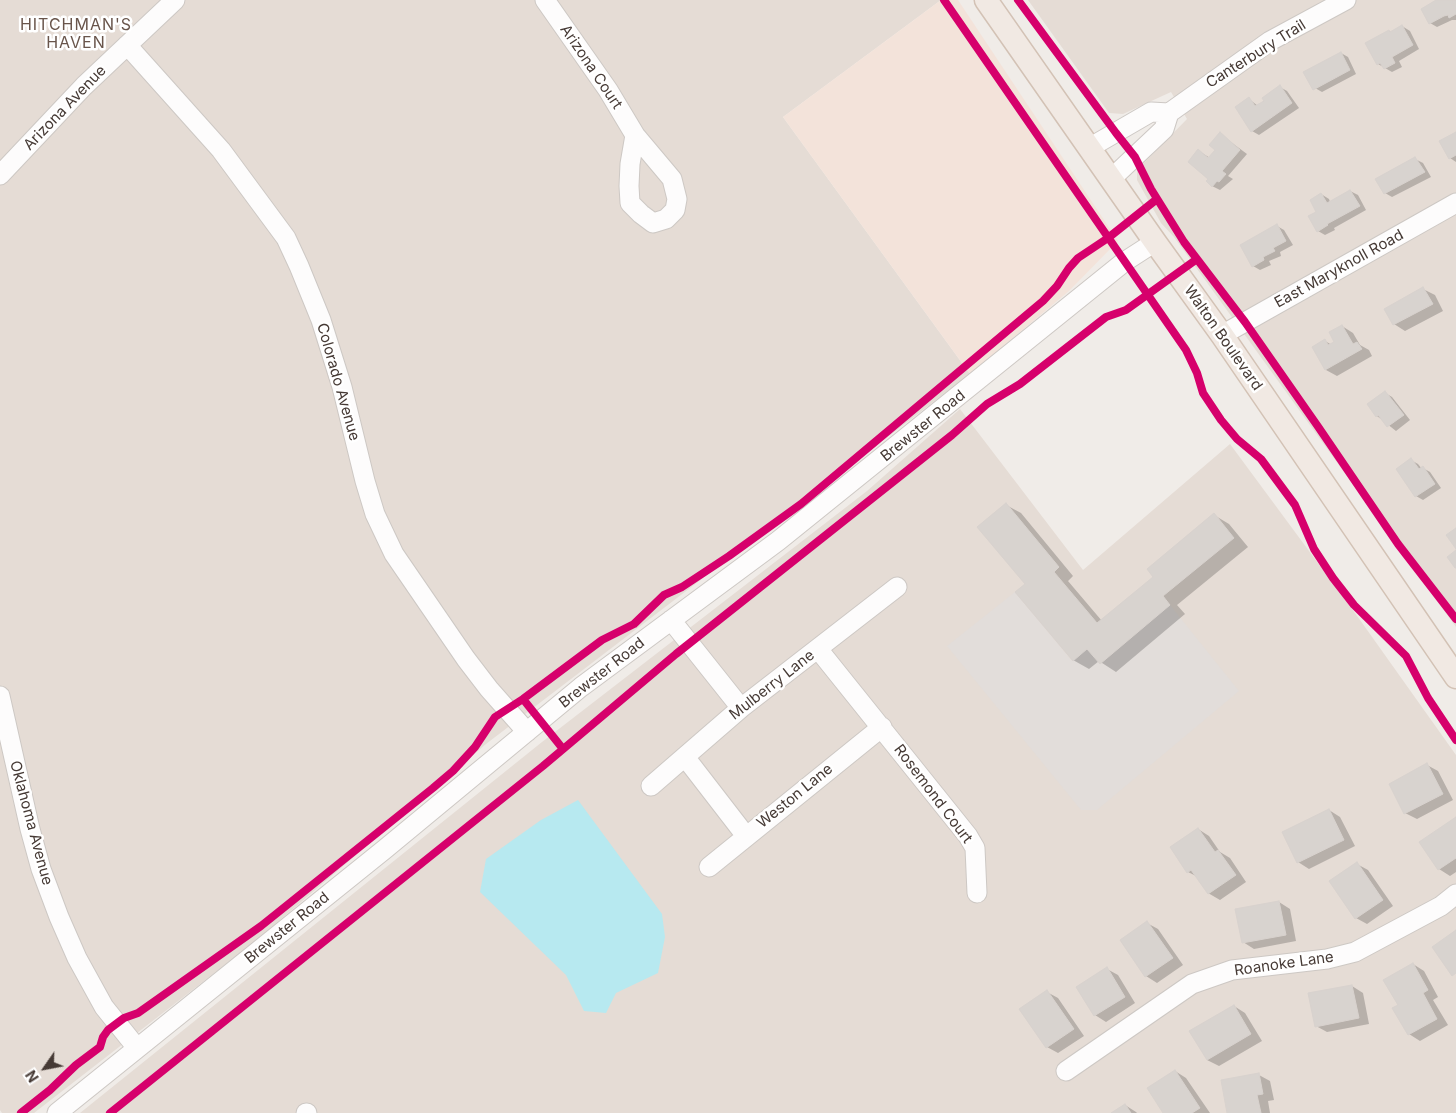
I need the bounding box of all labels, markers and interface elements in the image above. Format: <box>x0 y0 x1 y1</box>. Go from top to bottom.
district label: HITCHMAN'S HAVEN <box>19 15 133 53</box>
street label: Canterbury Trail <box>1203 16 1309 92</box>
street label: Arizona Court <box>556 21 626 113</box>
street label: Arizona Avenue <box>20 62 110 154</box>
street label: East Maryknoll Road <box>1271 226 1407 312</box>
street label: Walton Boulevard <box>1180 282 1266 394</box>
street label: Colorado Avenue <box>313 321 363 443</box>
street label: Brewster Road <box>877 386 969 466</box>
street label: Brewster Road <box>556 634 648 712</box>
street label: Mulberry Lane <box>726 646 818 724</box>
street label: Rosemond Court <box>890 741 976 847</box>
street label: Oklahoma Avenue <box>6 759 56 887</box>
street label: Weston Lane <box>754 760 836 832</box>
street label: Brewster Road <box>241 888 333 968</box>
street label: Roanoke Lane <box>1233 948 1335 980</box>
north arrow <box>20 1043 70 1093</box>
text: N <box>22 1067 42 1086</box>

